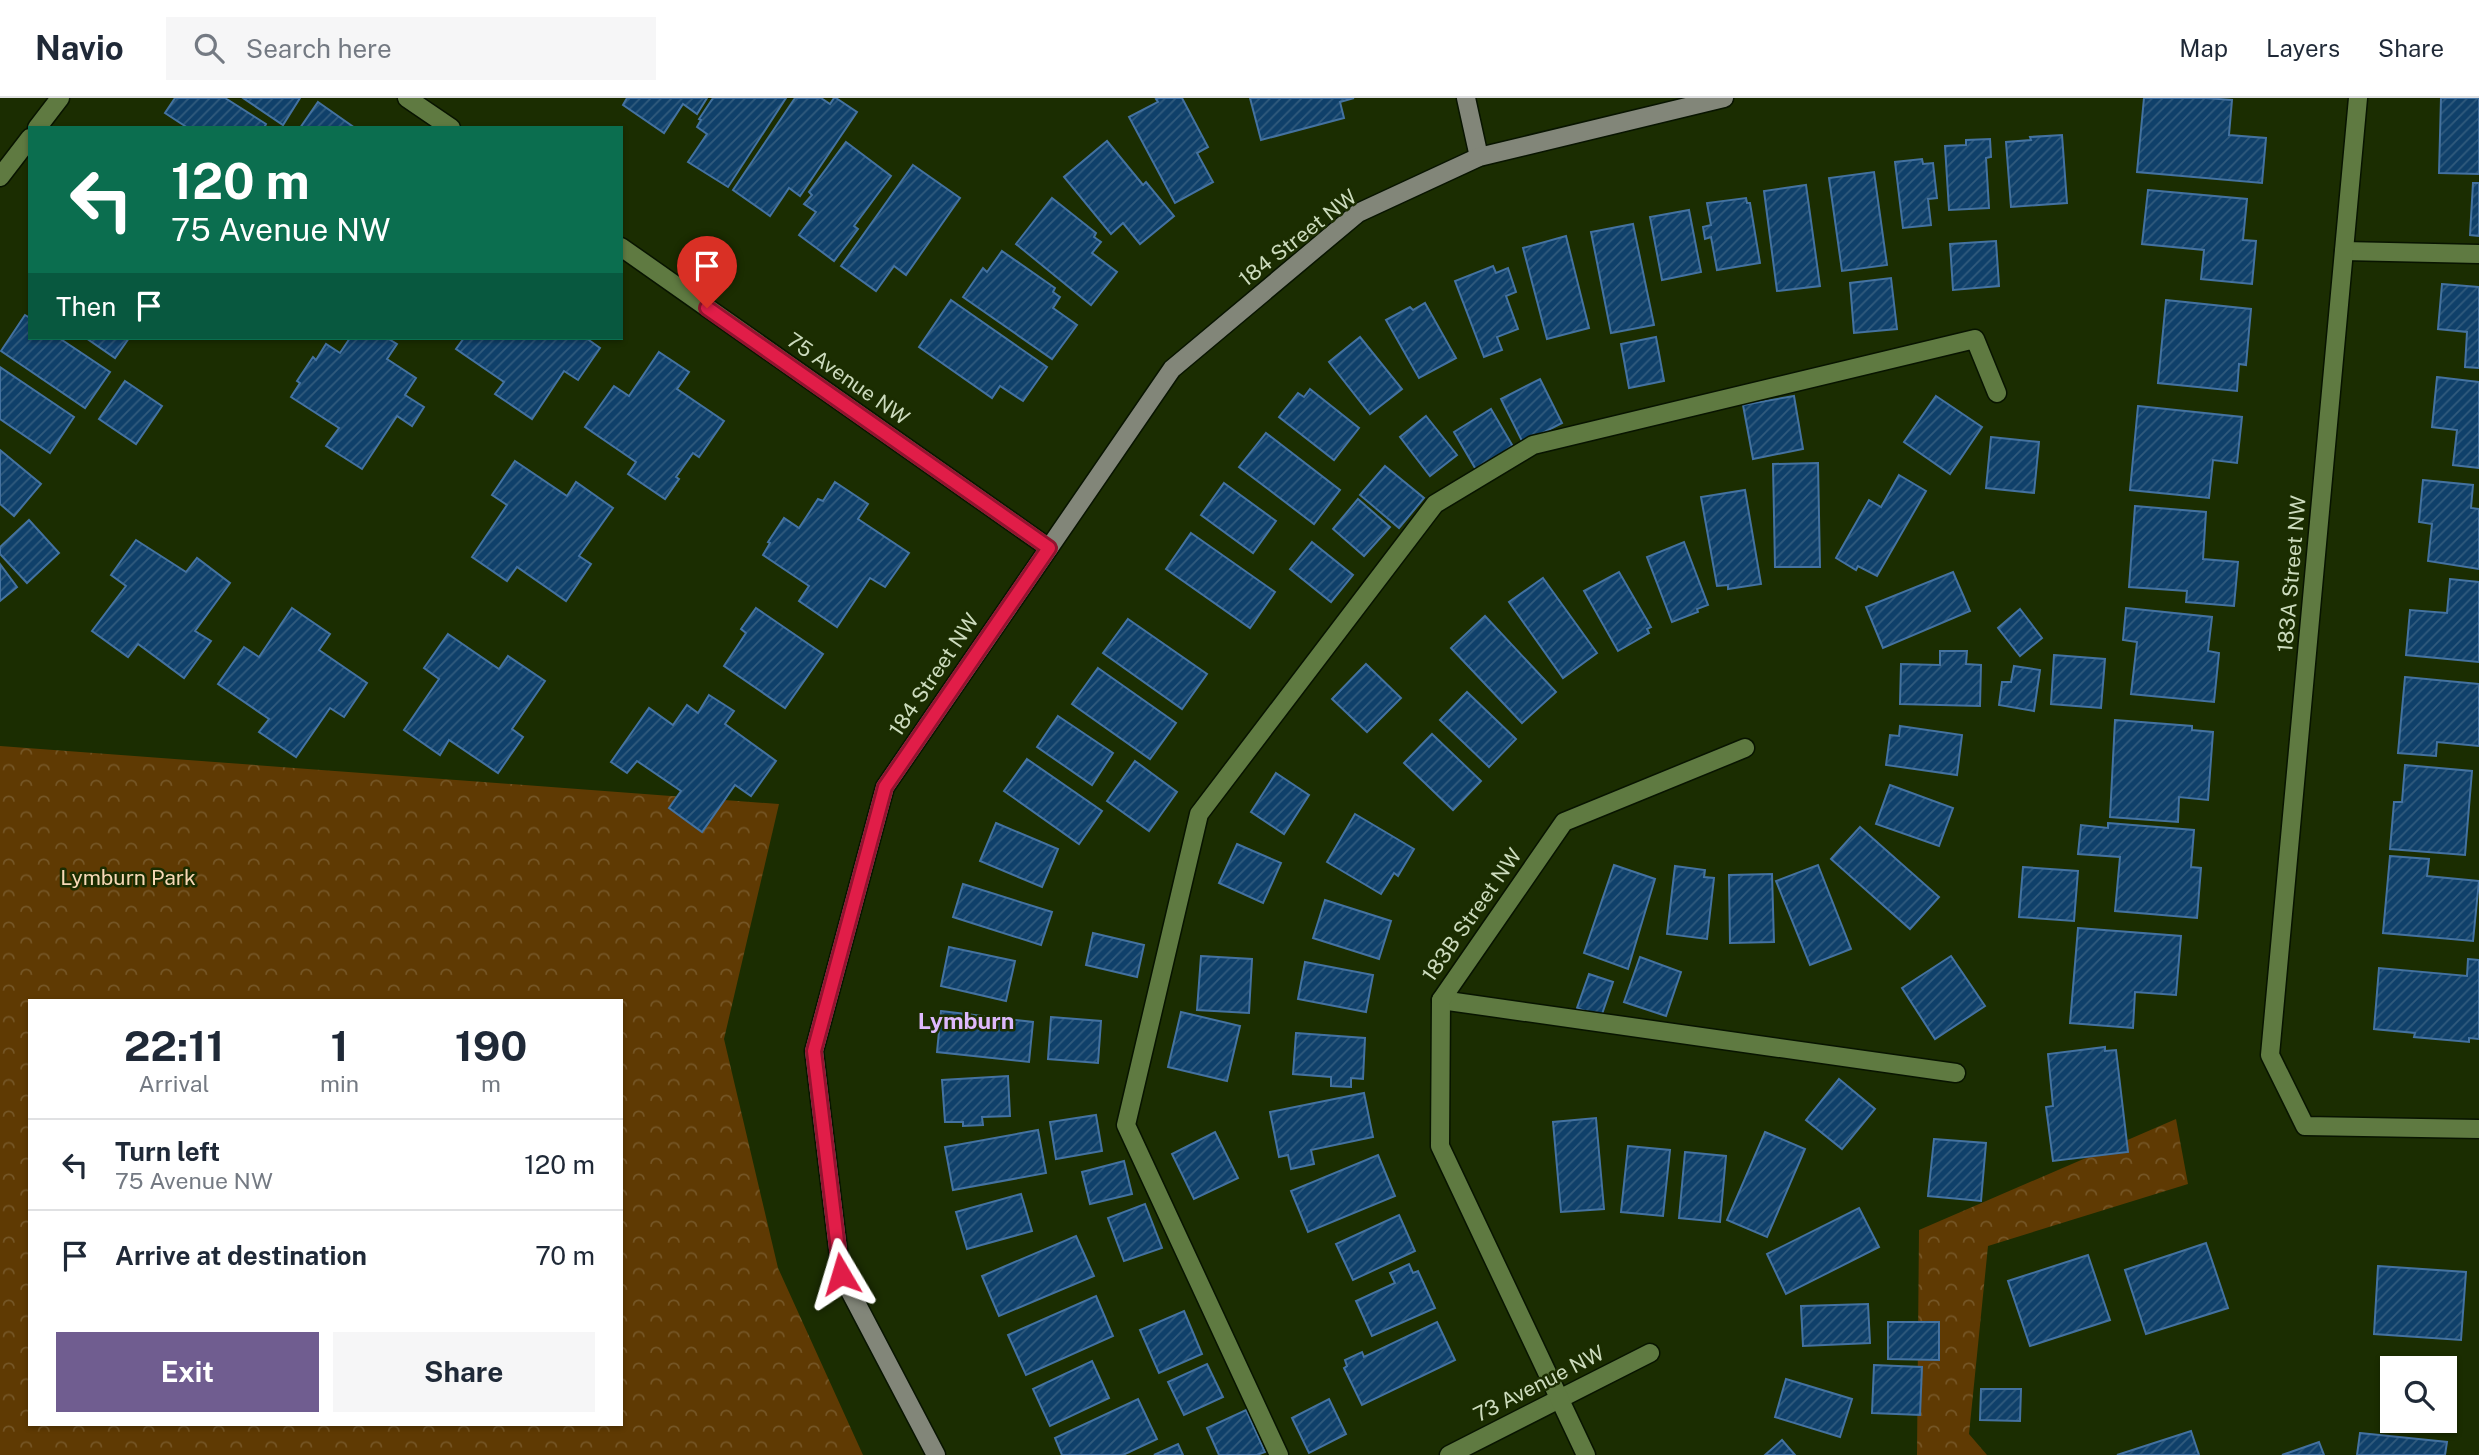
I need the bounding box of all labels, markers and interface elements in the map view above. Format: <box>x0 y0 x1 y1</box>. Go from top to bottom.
search box <box>166 17 656 80</box>
text: Navio <box>35 29 124 67</box>
icon: search <box>190 29 228 67</box>
text: Search here <box>246 33 392 64</box>
text: Map <box>2179 34 2228 62</box>
text: Layers <box>2266 34 2340 62</box>
text: Share <box>2378 34 2444 62</box>
text: 120 m <box>171 152 310 210</box>
icon: left <box>56 154 147 245</box>
street label: 184 Street NW <box>1234 184 1362 291</box>
text: 75 Avenue NW <box>171 211 391 248</box>
pin <box>677 236 737 308</box>
icon: arrive <box>688 247 726 285</box>
icon: arrive <box>130 287 168 325</box>
text: Then <box>56 291 116 322</box>
street label: 75 Avenue NW <box>782 327 914 430</box>
street label: 183A Street NW <box>2272 494 2311 654</box>
street label: 184 Street NW <box>883 609 984 741</box>
street label: 183B Street NW <box>1416 843 1527 986</box>
park label: Lymburn Park <box>60 865 196 890</box>
district label: Lymburn <box>918 1007 1014 1034</box>
text: 22:11 <box>124 1021 224 1070</box>
text: 1 <box>331 1021 349 1070</box>
text: 190 <box>455 1021 527 1070</box>
text: Arrival <box>138 1070 210 1097</box>
text: min <box>320 1070 359 1097</box>
text: m <box>481 1070 501 1097</box>
text: Turn left <box>115 1136 220 1167</box>
icon: left <box>56 1146 94 1184</box>
text: 120 m <box>524 1149 595 1180</box>
text: 75 Avenue NW <box>115 1167 273 1194</box>
icon: arrive <box>56 1237 94 1275</box>
position arrow <box>804 1237 878 1311</box>
text: Arrive at destination <box>115 1240 367 1271</box>
text: 70 m <box>535 1240 595 1271</box>
button: Exit <box>56 1332 319 1412</box>
button: Share <box>333 1332 595 1412</box>
street label: 73 Avenue NW <box>1469 1340 1608 1427</box>
map controls <box>2380 1356 2457 1433</box>
button: search <box>2380 1356 2457 1433</box>

